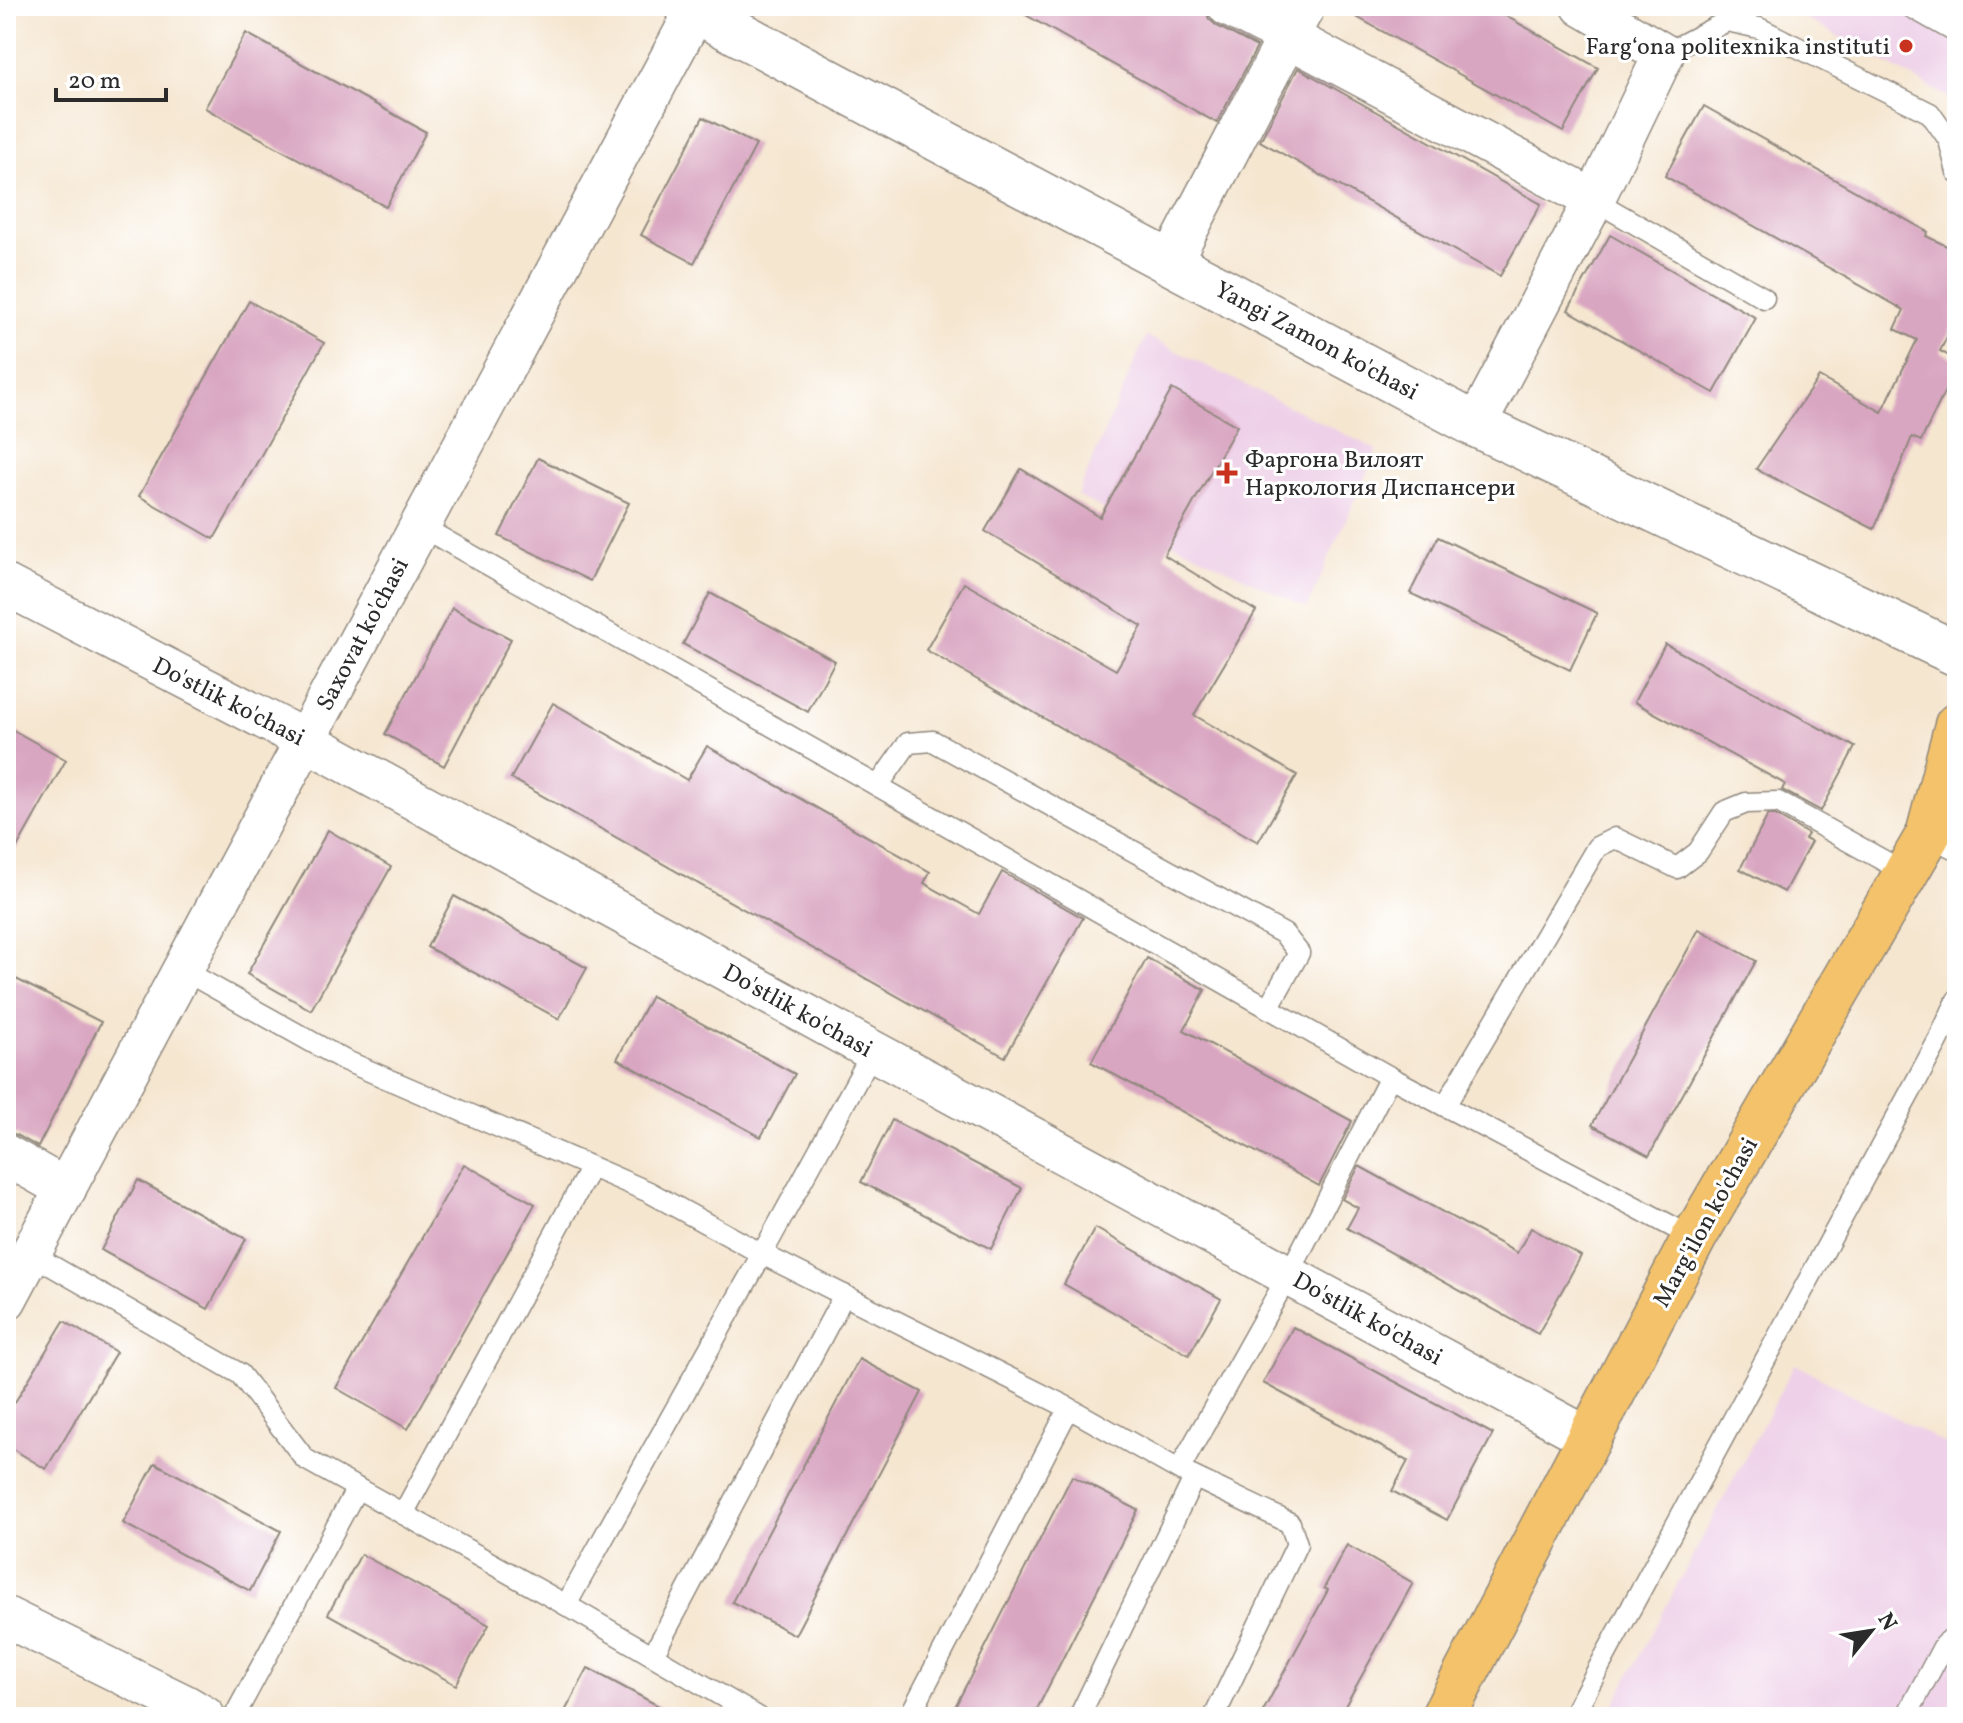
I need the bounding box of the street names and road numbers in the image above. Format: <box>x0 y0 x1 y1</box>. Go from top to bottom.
street label: Yangi Zamon ko'chasi <box>1208 274 1424 410</box>
street label: Saxovat ko'chasi <box>309 552 418 718</box>
street label: Do'stlik ko'chasi <box>146 650 310 756</box>
street label: Do'stlik ko'chasi <box>716 956 878 1067</box>
street label: Marg'ilon ko'chasi <box>1646 1132 1768 1314</box>
street label: Do'stlik ko'chasi <box>1286 1264 1448 1375</box>

